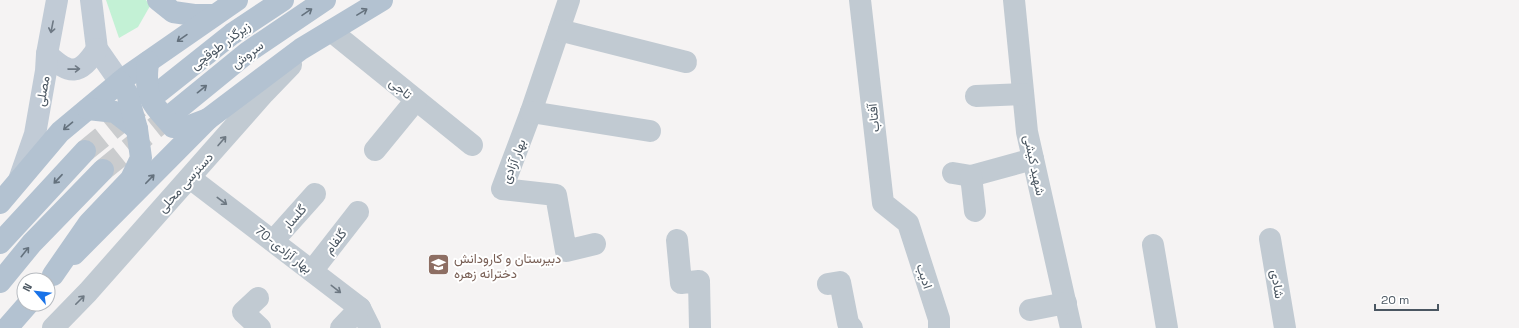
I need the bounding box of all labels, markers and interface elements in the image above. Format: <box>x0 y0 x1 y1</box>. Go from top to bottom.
one-way arrow <box>356 7 368 15</box>
one-way arrow <box>301 8 312 16</box>
street label: زیرگذر طوقچی <box>187 17 254 74</box>
one-way arrow <box>47 20 55 33</box>
one-way arrow <box>176 34 187 42</box>
street label: سروش <box>228 37 267 72</box>
one-way arrow <box>67 65 80 73</box>
street label: مصلی <box>31 74 54 108</box>
street label: تاجی <box>386 74 416 103</box>
one-way arrow <box>197 85 207 94</box>
street label: آفتاب <box>863 102 883 133</box>
one-way arrow <box>63 121 73 130</box>
street label: شهید کیشی <box>1020 133 1049 197</box>
one-way arrow <box>218 135 227 146</box>
street label: بهار آزادی <box>497 136 530 186</box>
street label: دسترسی محلی <box>154 149 217 216</box>
one-way arrow <box>54 174 63 184</box>
one-way arrow <box>146 174 155 184</box>
one-way arrow <box>216 197 227 205</box>
street label: گلسار <box>278 201 310 235</box>
street label: 70-بهار آزادی <box>252 222 316 277</box>
street label: گلفام <box>320 225 351 257</box>
one-way arrow <box>20 247 29 258</box>
place label: دبیرستان و کارودانش دخترانه زهره <box>454 250 561 282</box>
school or university icon: دبیرستان و کارودانش دخترانه زهره <box>425 252 451 278</box>
street label: ادیب <box>913 261 937 291</box>
street label: شادی <box>1267 268 1288 300</box>
north arrow <box>16 272 56 312</box>
text: N <box>19 281 35 294</box>
one-way arrow <box>330 285 341 293</box>
scale bar <box>1375 286 1438 312</box>
text: 20 m <box>1381 292 1409 308</box>
one-way arrow <box>75 295 85 305</box>

